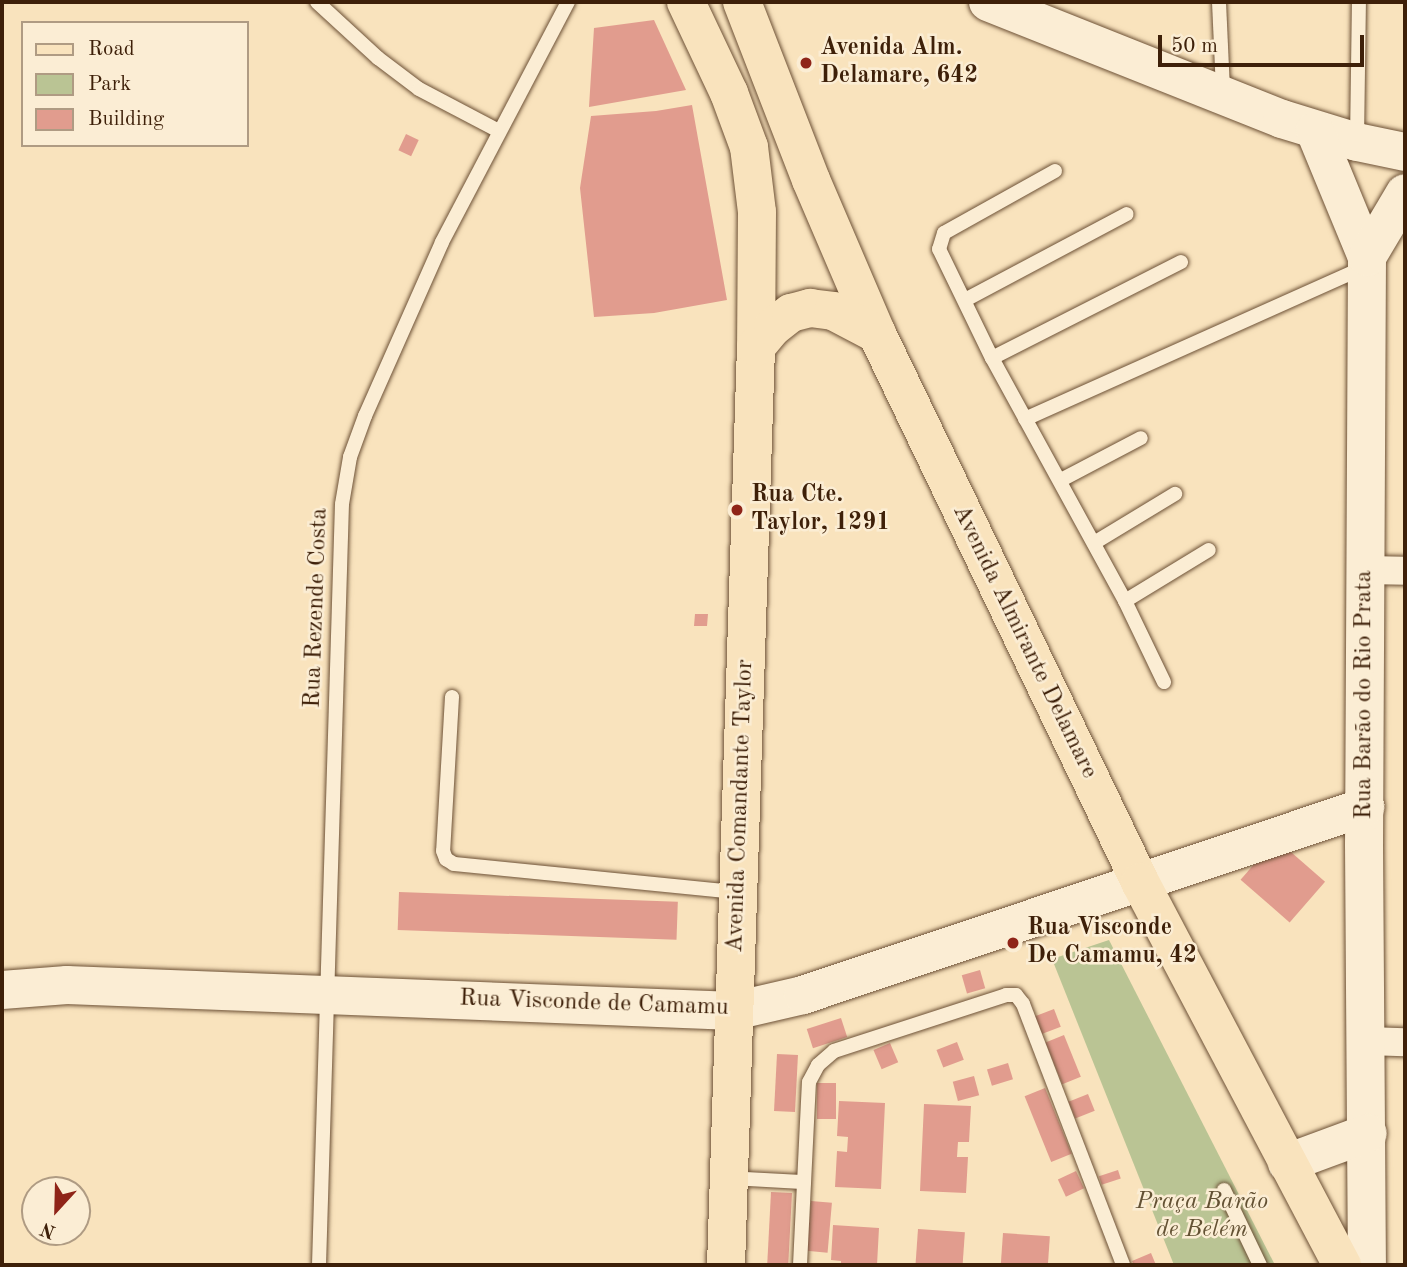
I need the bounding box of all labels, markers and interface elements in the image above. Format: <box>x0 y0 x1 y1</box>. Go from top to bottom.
legend <box>21 21 248 147</box>
scale bar <box>1162 21 1368 65</box>
place label: Avenida Alm. Delamare, 642 <box>820 35 978 91</box>
text: 50 m <box>1171 36 1218 57</box>
text: Road <box>88 39 135 60</box>
marker: Avenida Alm. Delamare, 642 <box>798 55 814 71</box>
text: Park <box>88 74 131 95</box>
text: Building <box>88 109 164 130</box>
place label: Rua Cte. Taylor, 1291 <box>751 482 890 538</box>
street label: Avenida Almirante Delamare <box>945 500 1103 784</box>
marker: Rua Cte. Taylor, 1291 <box>729 502 745 518</box>
street label: Rua Rezende Costa <box>299 507 335 709</box>
street label: Rua Barão do Rio Prata <box>1351 570 1379 820</box>
street label: Avenida Comandante Taylor <box>721 659 761 953</box>
place label: Rua Visconde De Camamu, 42 <box>1027 915 1197 971</box>
marker: Rua Visconde De Camamu, 42 <box>1005 935 1021 951</box>
street label: Rua Visconde de Camamu <box>459 985 729 1023</box>
north arrow <box>21 1176 91 1246</box>
park label: Praça Barão de Belém <box>1136 1189 1268 1245</box>
text: N <box>38 1218 59 1241</box>

